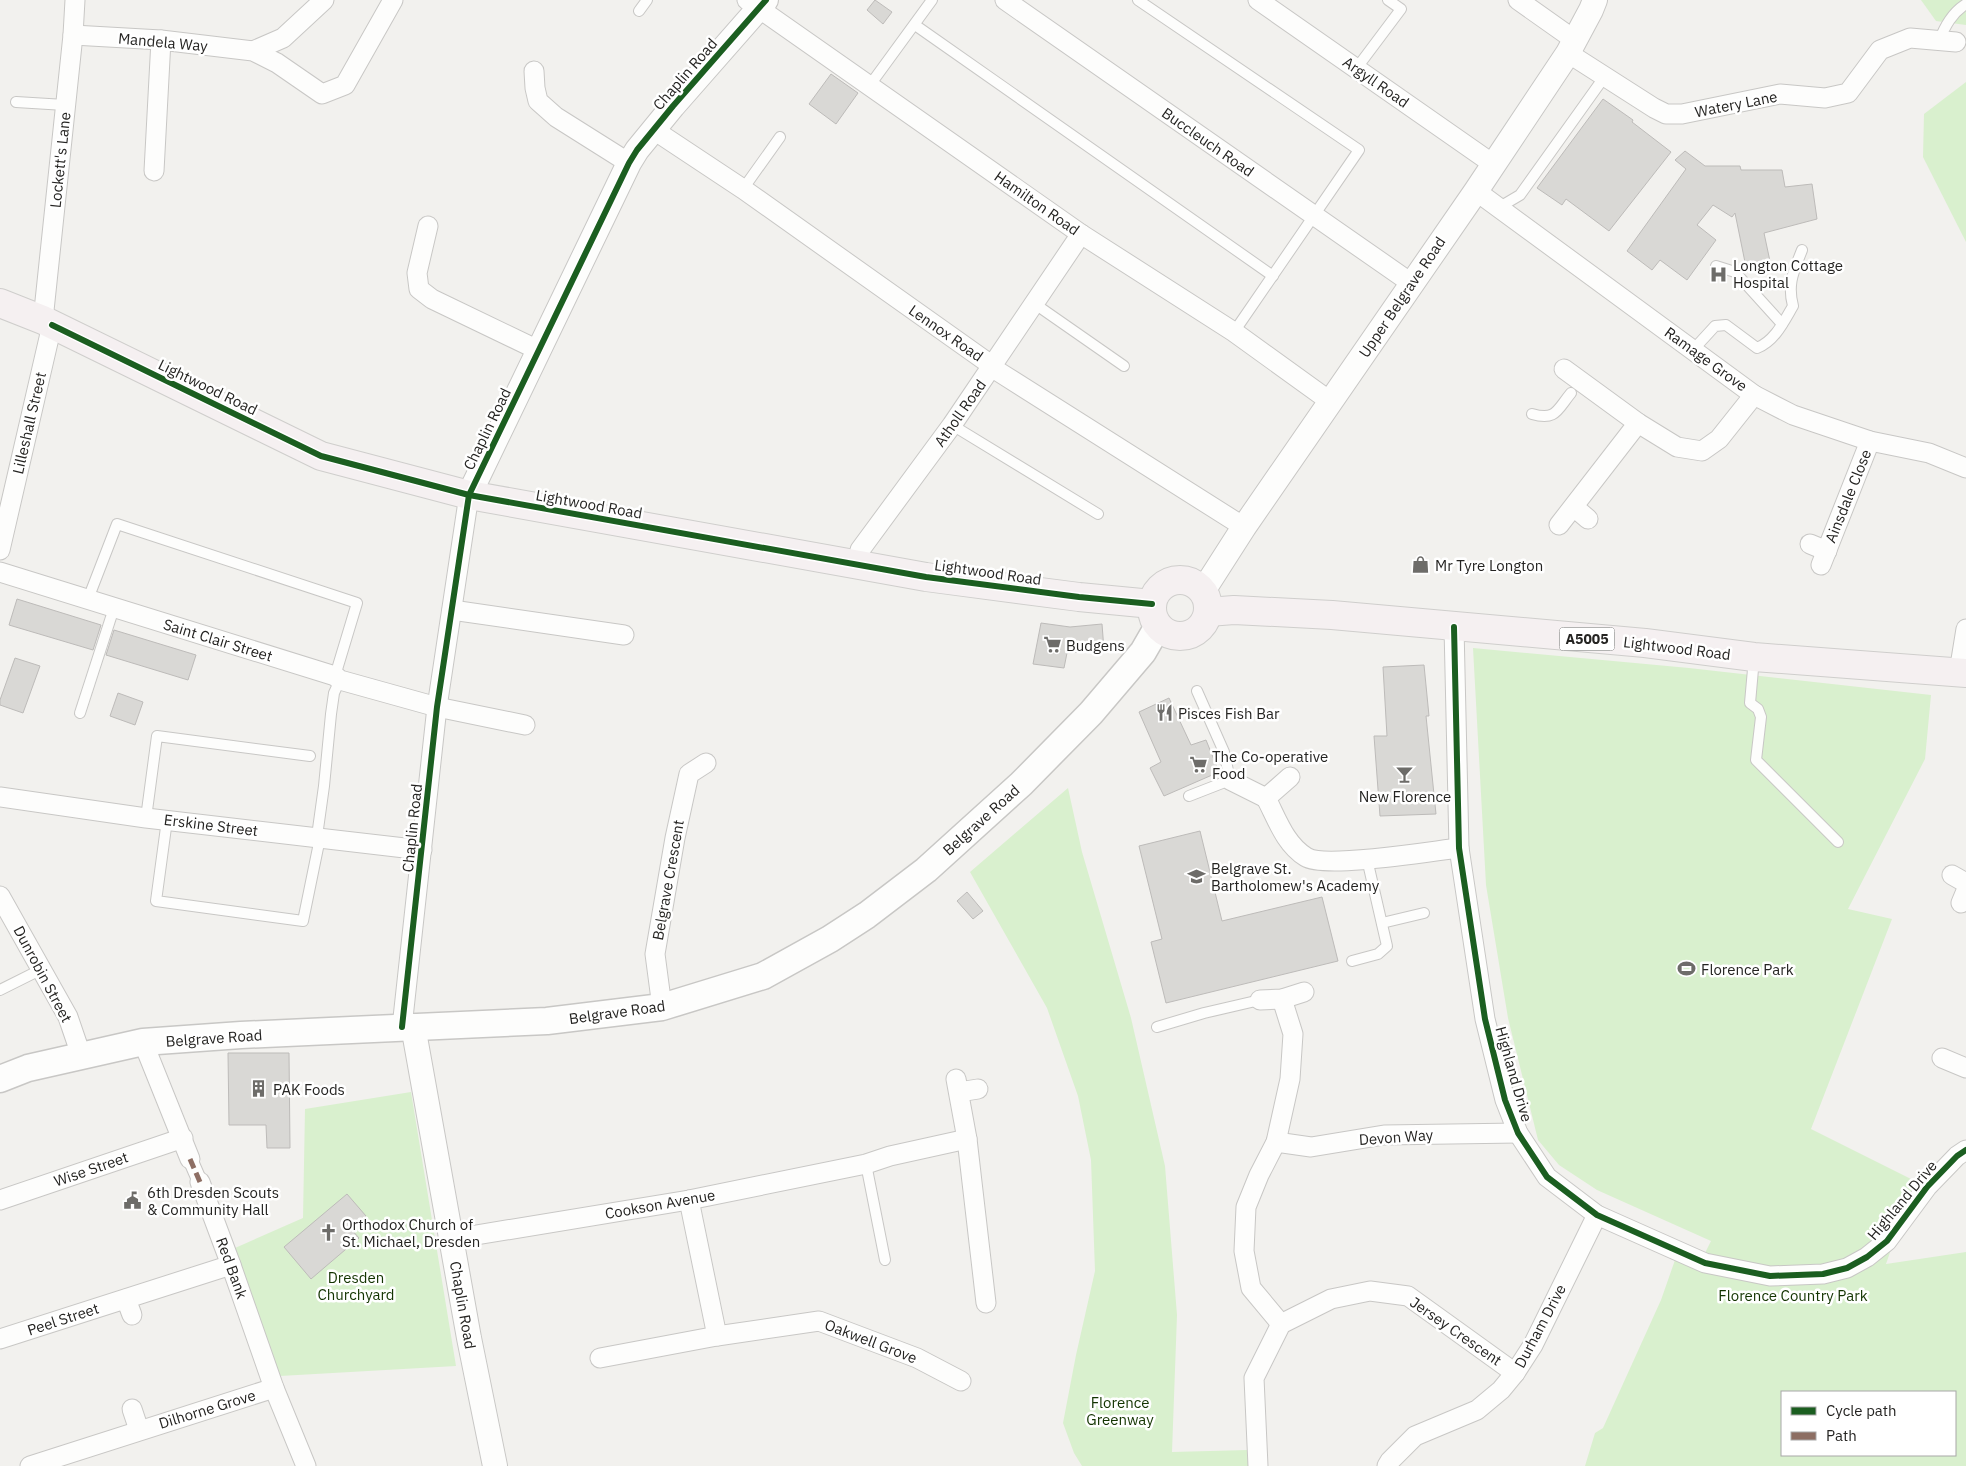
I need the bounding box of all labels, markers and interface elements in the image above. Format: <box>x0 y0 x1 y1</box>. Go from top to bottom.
street label: Mandela Way <box>117 29 209 55</box>
street label: Chaplin Road <box>649 34 721 114</box>
street label: Argyll Road <box>1339 52 1413 112</box>
street label: Watery Lane <box>1693 87 1779 121</box>
street label: Buccleuch Road <box>1158 103 1258 181</box>
street label: Lockett's Lane <box>46 111 74 209</box>
street label: Hamilton Road <box>991 167 1083 239</box>
street label: Upper Belgrave Road <box>1354 233 1450 361</box>
place label: Longton Cottage Hospital <box>1733 256 1843 292</box>
hospital icon: Longton Cottage Hospital <box>1709 264 1729 284</box>
street label: Lennox Road <box>905 300 987 366</box>
street label: Ramage Grove <box>1661 323 1751 395</box>
street label: Lightwood Road <box>155 355 261 419</box>
street label: Lilleshall Street <box>8 370 50 476</box>
street label: Atholl Road <box>930 376 990 450</box>
street label: Chaplin Road <box>459 385 515 473</box>
street label: Ainsdale Close <box>1821 447 1875 545</box>
street label: Lightwood Road <box>534 485 644 523</box>
street label: Lightwood Road <box>933 555 1043 589</box>
shop icon: Mr Tyre Longton <box>1411 555 1431 575</box>
place label: Mr Tyre Longton <box>1435 556 1543 575</box>
street label: Saint Clair Street <box>161 614 275 666</box>
road number: A5005 <box>1560 628 1614 650</box>
street label: Lightwood Road <box>1622 632 1732 664</box>
supermarket icon: Budgens <box>1042 635 1062 655</box>
place label: Budgens <box>1066 636 1125 655</box>
restaurant icon: Pisces Fish Bar <box>1154 703 1174 723</box>
place label: Pisces Fish Bar <box>1178 704 1280 723</box>
place label: The Co-operative Food <box>1212 747 1328 783</box>
supermarket icon: The Co-operative Food <box>1188 755 1208 775</box>
bar icon: New Florence <box>1395 765 1415 785</box>
street label: Belgrave Road <box>939 781 1023 859</box>
street label: Chaplin Road <box>398 783 426 873</box>
place label: New Florence <box>1359 787 1451 806</box>
street label: Erskine Street <box>163 810 259 840</box>
street label: Belgrave Crescent <box>648 818 688 942</box>
place label: Belgrave St. Bartholomew's Academy <box>1211 859 1380 895</box>
school or university icon: Belgrave St. Bartholomew's Academy <box>1187 867 1207 887</box>
street label: Dunrobin Street <box>10 922 76 1026</box>
sports icon: Florence Park <box>1677 959 1697 979</box>
place label: Florence Park <box>1701 960 1794 979</box>
street label: Belgrave Road <box>568 996 666 1028</box>
street label: Highland Drive <box>1491 1024 1537 1124</box>
street label: Belgrave Road <box>165 1025 263 1051</box>
building icon: PAK Foods <box>249 1079 269 1099</box>
place label: PAK Foods <box>273 1080 345 1099</box>
street label: Devon Way <box>1358 1125 1434 1149</box>
street label: Wise Street <box>51 1147 131 1191</box>
street label: Highland Drive <box>1863 1156 1941 1244</box>
place label: 6th Dresden Scouts & Community Hall <box>147 1183 279 1219</box>
street label: Cookson Avenue <box>603 1185 717 1223</box>
public building icon: 6th Dresden Scouts & Community Hall <box>123 1191 143 1211</box>
place label: Orthodox Church of St. Michael, Dresden <box>342 1215 480 1251</box>
church icon: Orthodox Church of St. Michael, Dresden <box>318 1223 338 1243</box>
street label: Red Bank <box>212 1235 252 1301</box>
street label: Chaplin Road <box>446 1260 480 1350</box>
park label: Dresden Churchyard <box>317 1268 395 1304</box>
street label: Durham Drive <box>1510 1281 1570 1371</box>
park label: Florence Country Park <box>1718 1286 1868 1305</box>
street label: Jersey Crescent <box>1406 1292 1506 1370</box>
street label: Peel Street <box>25 1299 101 1339</box>
street label: Oakwell Grove <box>822 1315 920 1367</box>
street label: Dilhorne Grove <box>156 1385 258 1433</box>
legend <box>1781 1391 1956 1456</box>
park label: Florence Greenway <box>1086 1393 1154 1429</box>
text: Cycle path <box>1826 1401 1897 1420</box>
text: Path <box>1826 1426 1857 1445</box>

